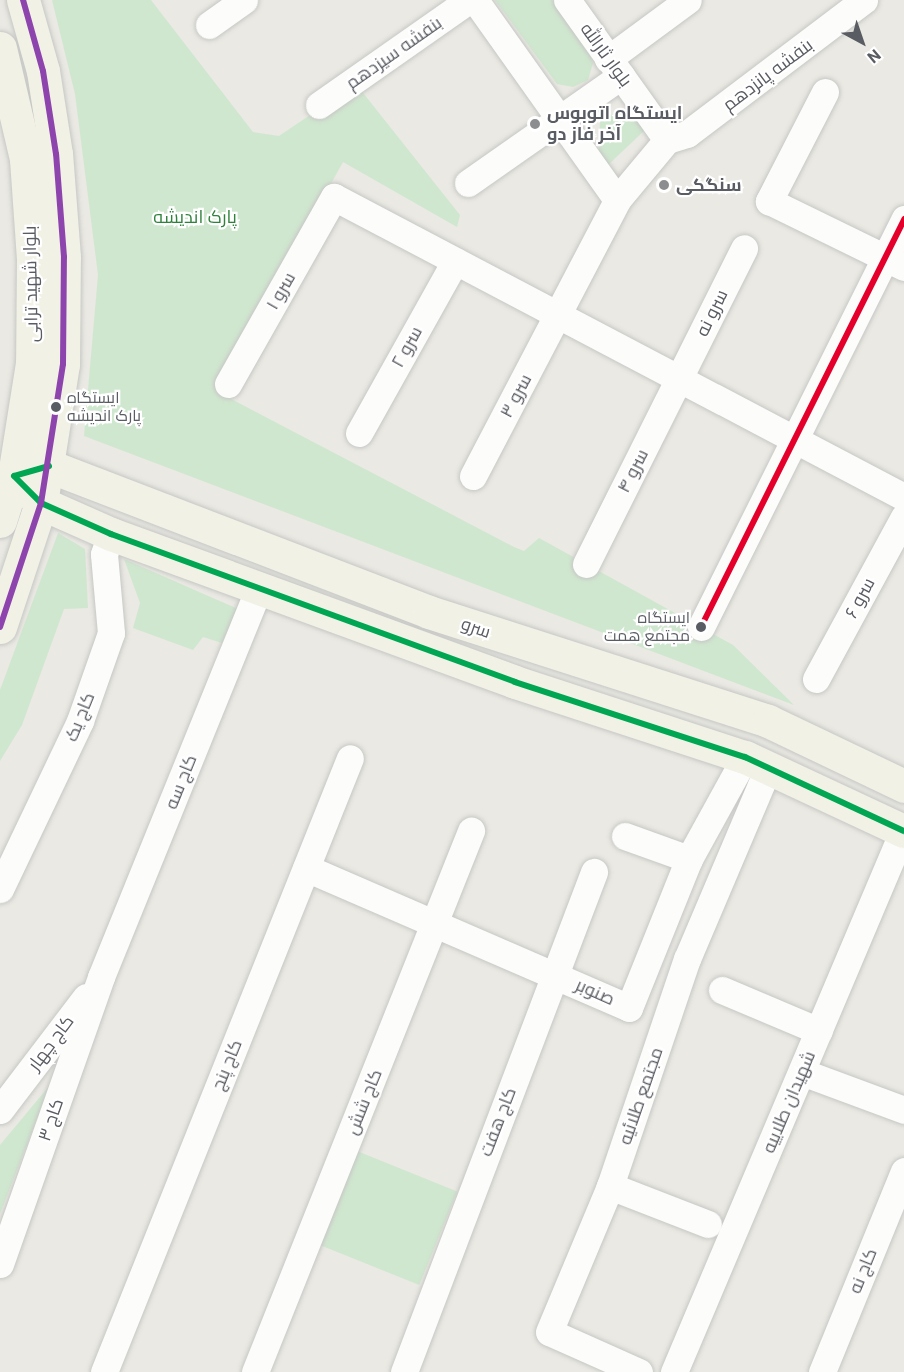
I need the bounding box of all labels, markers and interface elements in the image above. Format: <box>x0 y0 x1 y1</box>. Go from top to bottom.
street label: بنفشه سیزدهم <box>342 12 446 94</box>
north arrow <box>832 12 892 72</box>
street label: بلوار ثارالله <box>576 19 636 91</box>
street label: بنفشه پانزدهم <box>719 34 817 116</box>
text: N <box>863 45 884 67</box>
place label: ایستگاه اتوبوس آخر فاز دو <box>547 103 682 146</box>
marker: ایستگاه اتوبوس آخر فاز دو <box>528 117 542 131</box>
place label: سنگکی <box>676 174 742 196</box>
marker: سنگکی <box>657 178 671 192</box>
park label: پارک اندیشه <box>153 206 237 228</box>
street label: بلوار شهید ترابی <box>19 225 43 343</box>
street label: سرو ۱ <box>262 268 300 314</box>
street label: سرو نه <box>691 286 733 340</box>
street label: سرو ۲ <box>387 323 427 371</box>
street label: سرو ۳ <box>496 370 536 422</box>
place label: ایستگاه پارک اندیشه <box>67 388 141 426</box>
marker: ایستگاه پارک اندیشه <box>50 401 62 413</box>
street label: سرو ۴ <box>613 446 653 496</box>
street label: سرو ۶ <box>840 574 880 622</box>
place label: ایستگاه مجتمع همت <box>604 608 690 646</box>
street label: سرو <box>458 613 494 643</box>
marker: ایستگاه مجتمع همت <box>695 621 707 633</box>
street label: کاج یک <box>60 689 100 745</box>
street label: کاج سه <box>160 752 202 812</box>
street label: صنوبر <box>572 974 618 1010</box>
street label: کاج چهار <box>23 1011 79 1075</box>
street label: کاج پنج <box>207 1036 247 1094</box>
street label: مجتمع طلائیه <box>614 1044 668 1148</box>
street label: شهیدان طلاییه <box>758 1048 820 1156</box>
street label: کاج شش <box>341 1066 387 1138</box>
street label: کاج هفت <box>475 1085 521 1159</box>
street label: کاج ۳ <box>34 1096 68 1144</box>
street label: کاج نه <box>844 1245 882 1297</box>

